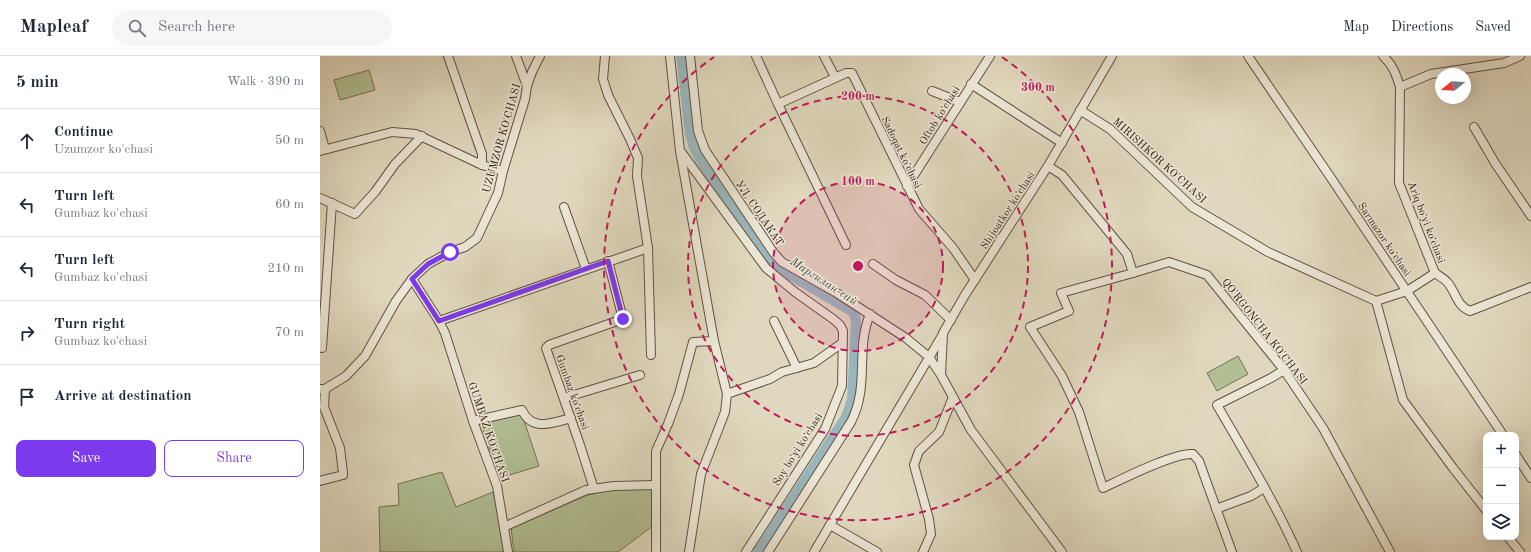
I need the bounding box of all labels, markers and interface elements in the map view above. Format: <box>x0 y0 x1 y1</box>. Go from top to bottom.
search box <box>112 10 392 46</box>
icon: search <box>126 17 148 39</box>
text: Mapleaf <box>20 18 88 37</box>
text: Search here <box>158 20 235 35</box>
text: Map <box>1343 20 1369 34</box>
text: Directions <box>1391 20 1453 34</box>
text: Saved <box>1475 20 1511 34</box>
north arrow <box>1435 68 1471 104</box>
text: 5 min <box>16 74 59 91</box>
text: Walk · 390 m <box>227 75 304 88</box>
street label: UZUMZOR KO'CHASI <box>482 82 523 194</box>
text: 300 m <box>1021 82 1055 94</box>
street label: Oftob koʻchasi <box>918 85 963 147</box>
text: 200 m <box>841 91 875 103</box>
street label: Sadoqat koʻchasi <box>878 115 923 190</box>
street label: MIRISHKOR KO'CHASI <box>1110 116 1208 206</box>
text: Continue <box>54 125 113 140</box>
icon: ahead <box>16 130 38 152</box>
text: 50 m <box>275 134 304 147</box>
text: Uzumzor ko'chasi <box>54 143 153 156</box>
street label: Shijoatkor koʻchasi <box>979 170 1037 252</box>
text: 100 m <box>841 176 875 188</box>
street label: УЛ. СОДАКАТ <box>733 179 785 249</box>
street label: Ariq boʻyi koʻchasi <box>1405 180 1446 265</box>
text: Turn left <box>54 189 114 204</box>
icon: left <box>16 194 38 216</box>
text: 60 m <box>275 198 304 211</box>
street label: Sarmazor koʻchasi <box>1355 201 1412 279</box>
text: Gumbaz ko'chasi <box>54 207 148 220</box>
route start <box>441 243 459 261</box>
text: Turn left <box>54 253 114 268</box>
water label: Маргилан-сай <box>787 255 859 308</box>
icon: left <box>16 258 38 280</box>
centre of rings <box>851 259 865 273</box>
text: 210 m <box>267 262 304 275</box>
text: Gumbaz ko'chasi <box>54 271 148 284</box>
street label: QO'RGONCHA KO'CHASI <box>1219 277 1309 387</box>
route end <box>614 310 632 328</box>
text: Turn right <box>54 317 125 332</box>
icon: right <box>16 322 38 344</box>
text: 70 m <box>275 326 304 339</box>
text: Gumbaz koʻchasi <box>54 335 147 348</box>
street label: Gumbaz koʻchasi <box>553 354 590 431</box>
street label: GUMBAZ KO'CHASI <box>465 381 510 484</box>
icon: arrive <box>16 386 38 408</box>
text: Arrive at destination <box>54 389 192 404</box>
street label: Soy boʻyi koʻchasi <box>771 411 825 488</box>
map controls <box>1483 432 1519 540</box>
button: + <box>1483 432 1519 468</box>
button: Save <box>16 440 156 477</box>
button: Share <box>164 440 304 477</box>
button: − <box>1483 468 1519 504</box>
button: layers <box>1483 504 1519 540</box>

